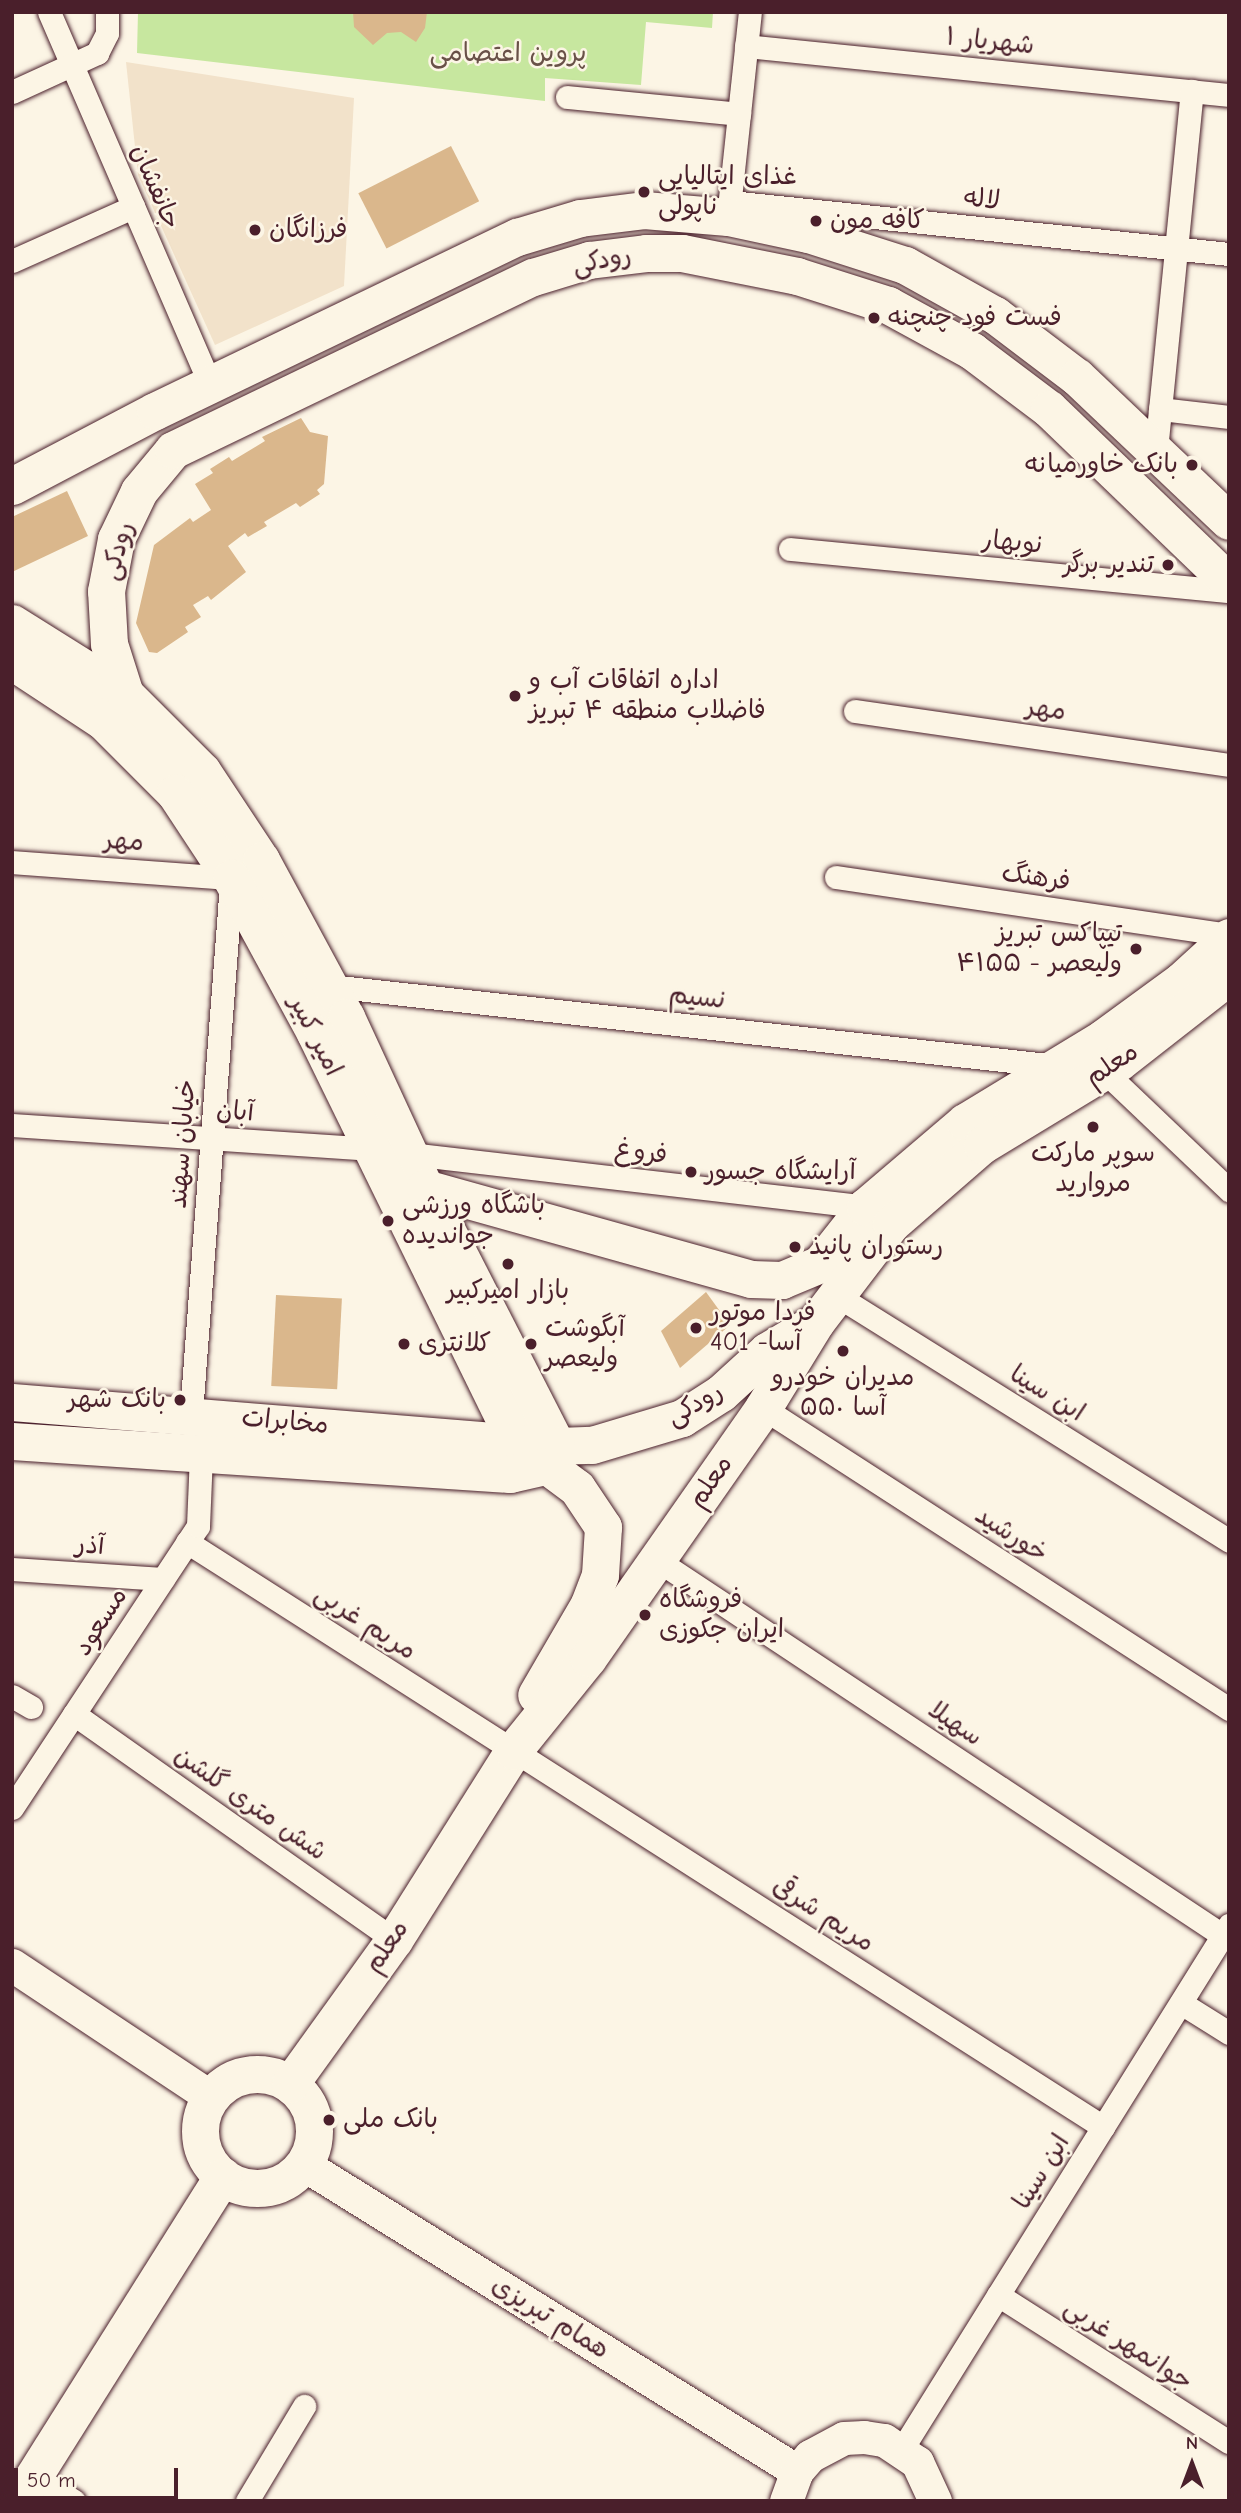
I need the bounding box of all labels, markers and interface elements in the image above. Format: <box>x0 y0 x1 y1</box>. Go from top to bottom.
street label: شهریار ۱ <box>944 22 1036 62</box>
park label: پروین اعتصامى <box>430 38 586 70</box>
street label: جانفشان <box>123 140 187 234</box>
place label: غذای ایتالیایی ناپولی <box>658 161 797 222</box>
street label: لاله <box>962 183 1002 217</box>
marker: غذای ایتالیایی ناپولی <box>636 184 652 200</box>
place label: کافه مون <box>830 205 925 237</box>
marker: کافه مون <box>808 213 824 229</box>
place label: فرزانگان <box>269 214 348 246</box>
marker: فرزانگان <box>247 222 263 238</box>
street label: رودکى <box>570 240 634 282</box>
place label: فست فود چنچنه <box>888 302 1062 334</box>
marker: فست فود چنچنه <box>866 310 882 326</box>
place label: بانک خاورمیانه <box>1025 449 1178 481</box>
marker: بانک خاورمیانه <box>1184 457 1200 473</box>
street label: رودکى <box>95 518 141 584</box>
street label: نوبهار <box>981 525 1043 561</box>
place label: تندیر برگر <box>1063 549 1154 581</box>
marker: تندیر برگر <box>1160 557 1176 573</box>
place label: اداره اتفاقات آب و فاضلاب منطقه ۴ تبریز <box>529 665 766 726</box>
marker: اداره اتفاقات آب و فاضلاب منطقه ۴ تبریز <box>507 688 523 704</box>
street label: مهر <box>1024 692 1068 728</box>
street label: مهر <box>103 825 145 859</box>
street label: فرهنگ <box>1000 858 1072 898</box>
place label: تیپاکس تبریز ولیعصر - ۴۱۵۵ <box>956 918 1122 979</box>
marker: تیپاکس تبریز ولیعصر - ۴۱۵۵ <box>1128 941 1144 957</box>
street label: نسیم <box>667 980 727 1016</box>
street label: امیر کبیر <box>281 990 349 1082</box>
street label: معلم <box>1080 1036 1144 1094</box>
street label: خیابان سهند <box>163 1078 203 1210</box>
street label: آبان <box>215 1095 255 1129</box>
marker: سوپر مارکت مروارید <box>1085 1119 1101 1135</box>
street label: فروغ <box>613 1134 669 1172</box>
place label: سوپر مارکت مروارید <box>1031 1138 1155 1200</box>
place label: آرایشگاه جسور <box>705 1156 856 1188</box>
marker: آرایشگاه جسور <box>683 1164 699 1180</box>
place label: باشگاه ورزشی جواندیده <box>402 1190 545 1252</box>
marker: باشگاه ورزشی جواندیده <box>380 1213 396 1229</box>
place label: رستوران پانیذ <box>809 1231 943 1263</box>
marker: رستوران پانیذ <box>787 1239 803 1255</box>
marker: بازار امیرکبیر <box>500 1256 516 1272</box>
place label: بازار امیرکبیر <box>447 1275 569 1307</box>
place label: فردا موتور 401 -آسا <box>710 1297 815 1358</box>
place label: آبگوشت ولیعصر <box>545 1313 625 1374</box>
marker: فردا موتور 401 -آسا <box>688 1320 704 1336</box>
place label: کلانتری <box>418 1328 491 1360</box>
marker: کلانتری <box>396 1336 412 1352</box>
marker: آبگوشت ولیعصر <box>523 1336 539 1352</box>
marker: مدیران خودرو ۵۵۰ آسا <box>835 1343 851 1359</box>
street label: ابن سینا <box>1004 1359 1090 1429</box>
place label: مدیران خودرو ۵۵۰ آسا <box>772 1362 914 1424</box>
street label: رودکی <box>661 1377 729 1433</box>
place label: بانک شهر <box>68 1384 166 1416</box>
marker: بانک شهر <box>172 1392 188 1408</box>
street label: مخابرات <box>240 1403 330 1441</box>
street label: معلم <box>682 1450 740 1514</box>
street label: خورشید <box>969 1500 1053 1570</box>
street label: آذر <box>75 1529 105 1563</box>
street label: مریم غربی <box>308 1579 422 1667</box>
street label: مسعود <box>67 1582 135 1662</box>
place label: فروشگاه ایران جکوزی <box>659 1584 784 1646</box>
marker: فروشگاه ایران جکوزی <box>637 1607 653 1623</box>
street label: سهیلا <box>922 1695 988 1753</box>
street label: شش متری گلشن <box>168 1740 332 1868</box>
street label: مریم شرقی <box>766 1871 880 1959</box>
street label: معلم <box>358 1915 416 1979</box>
place label: بانک ملی <box>343 2104 438 2136</box>
marker: بانک ملی <box>321 2112 337 2128</box>
street label: ابن سینا <box>1007 2129 1077 2215</box>
street label: همام تبریزی <box>486 2270 614 2366</box>
street label: جوانمهر غربی <box>1058 2292 1198 2398</box>
north arrow <box>1157 2429 1227 2499</box>
text: N <box>1186 2432 1198 2454</box>
scale bar <box>18 2454 182 2498</box>
text: 50 m <box>27 2468 76 2492</box>

